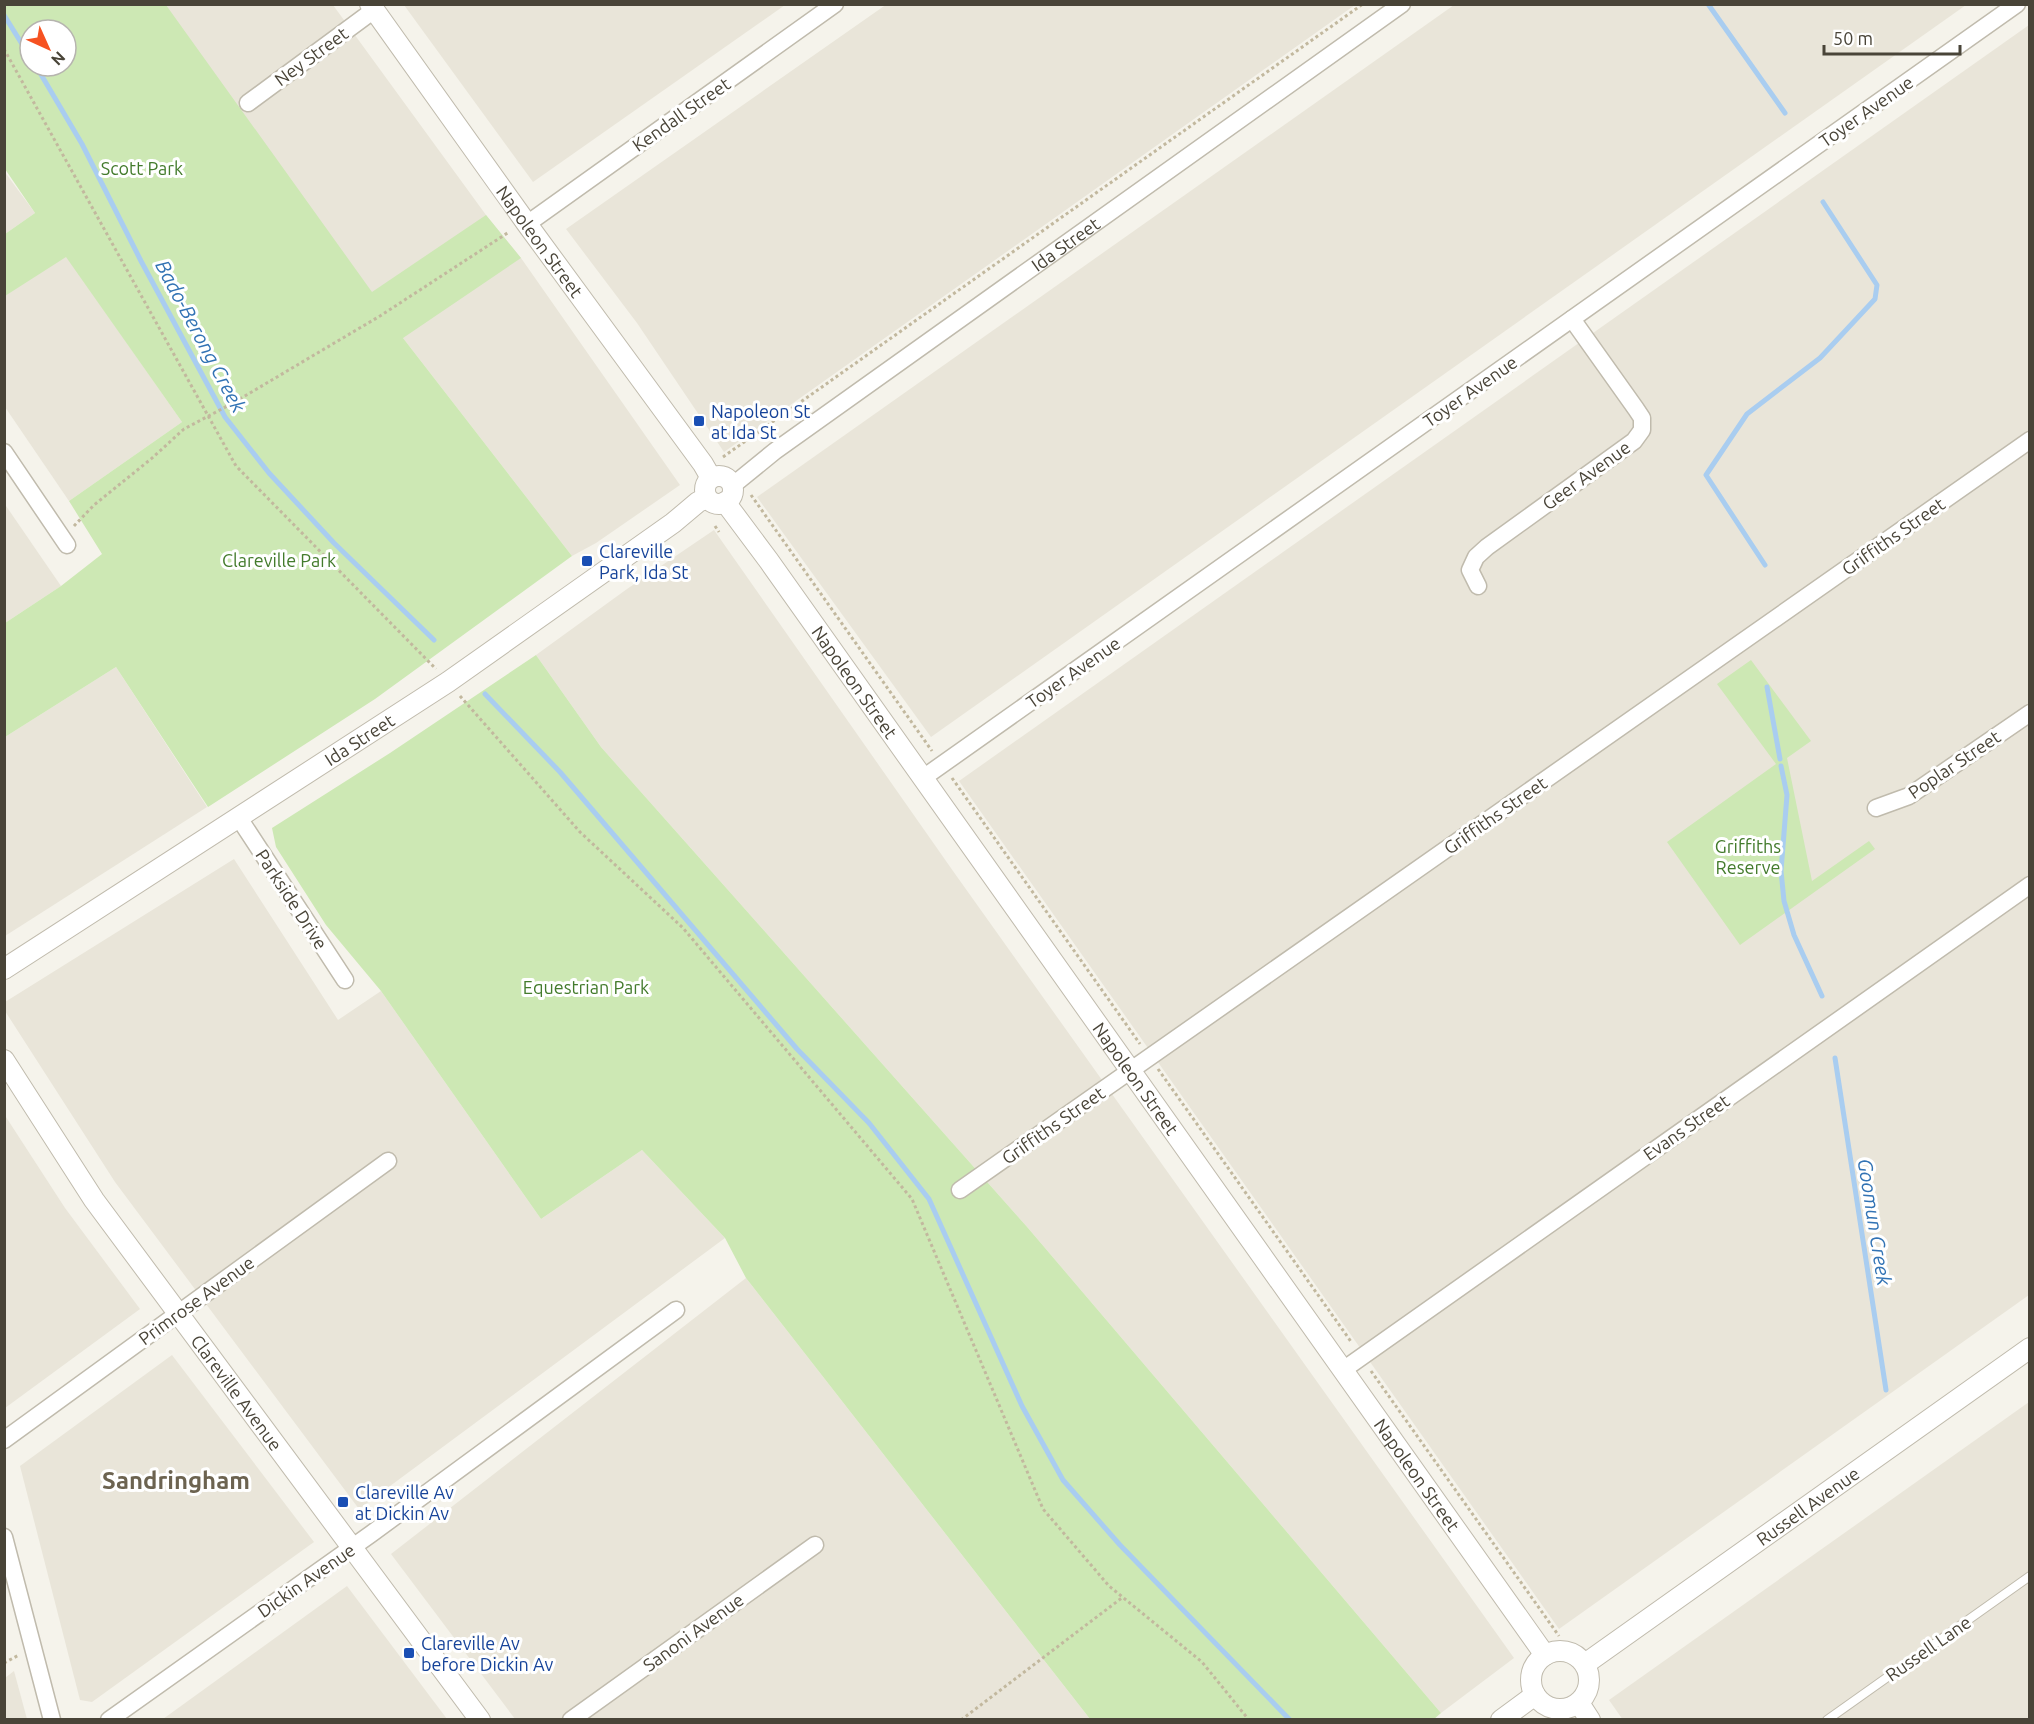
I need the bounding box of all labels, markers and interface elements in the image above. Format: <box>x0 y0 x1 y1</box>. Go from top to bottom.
north arrow <box>18 18 78 78</box>
scale bar <box>1824 18 1960 56</box>
street label: Ney Street <box>270 23 352 89</box>
text: 50 m <box>1833 28 1873 48</box>
text: N <box>48 48 69 69</box>
street label: Toyer Avenue <box>1815 71 1917 151</box>
street label: Kendall Street <box>628 73 734 155</box>
park label: Scott Park <box>101 158 183 178</box>
street label: Napoleon Street <box>493 182 587 301</box>
street label: Ida Street <box>1027 213 1103 275</box>
water label: Bado-Berong Creek <box>151 256 251 417</box>
street label: Toyer Avenue <box>1419 351 1521 431</box>
place label: Napoleon St at Ida St <box>711 401 810 442</box>
marker: Napoleon St at Ida St <box>692 414 706 428</box>
street label: Geer Avenue <box>1538 437 1634 513</box>
street label: Griffiths Street <box>1838 493 1948 579</box>
place label: Clareville Park, Ida St <box>599 541 688 582</box>
park label: Clareville Park <box>222 550 336 570</box>
marker: Clareville Park, Ida St <box>580 554 594 568</box>
street label: Napoleon Street <box>808 622 902 742</box>
street label: Toyer Avenue <box>1022 632 1124 712</box>
street label: Ida Street <box>321 710 398 769</box>
street label: Poplar Street <box>1904 726 2004 802</box>
street label: Griffiths Street <box>1440 772 1550 858</box>
park label: Griffiths Reserve <box>1715 836 1781 877</box>
street label: Parkside Drive <box>252 845 332 953</box>
park label: Equestrian Park <box>523 977 649 997</box>
street label: Napoleon Street <box>1089 1018 1183 1138</box>
street label: Griffiths Street <box>998 1082 1108 1168</box>
street label: Evans Street <box>1639 1090 1733 1164</box>
water label: Goomun Creek <box>1854 1157 1897 1288</box>
street label: Primrose Avenue <box>135 1252 257 1348</box>
street label: Clareville Avenue <box>187 1331 286 1454</box>
street label: Napoleon Street <box>1371 1415 1464 1535</box>
street label: Russell Avenue <box>1752 1463 1863 1549</box>
district label: Sandringham <box>102 1467 250 1494</box>
place label: Clareville Av at Dickin Av <box>355 1482 454 1523</box>
marker: Clareville Av at Dickin Av <box>336 1495 350 1509</box>
street label: Dickin Avenue <box>254 1539 358 1621</box>
street label: Sanoni Avenue <box>639 1589 747 1675</box>
street label: Russell Lane <box>1882 1611 1974 1685</box>
place label: Clareville Av before Dickin Av <box>421 1633 553 1674</box>
marker: Clareville Av before Dickin Av <box>402 1646 416 1660</box>

